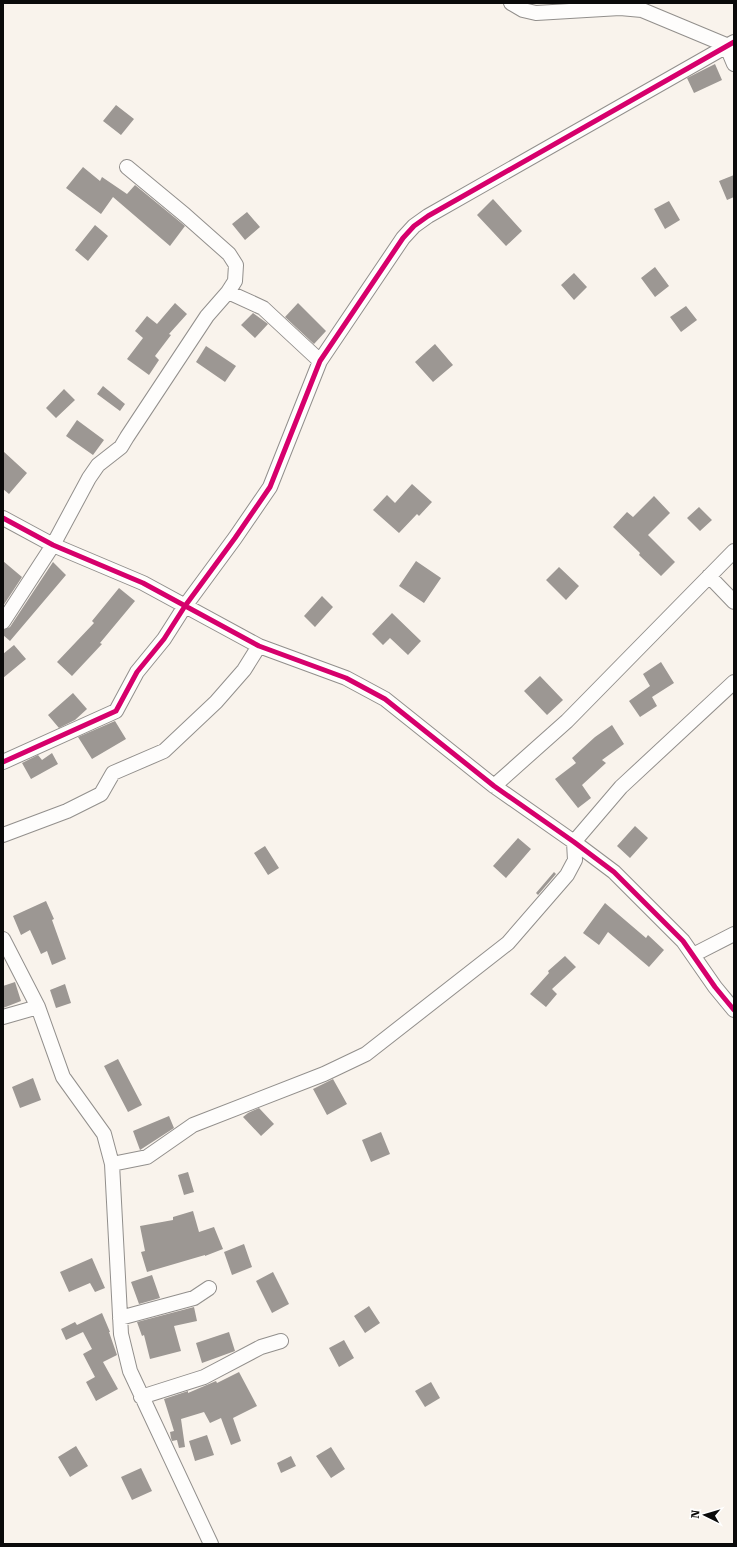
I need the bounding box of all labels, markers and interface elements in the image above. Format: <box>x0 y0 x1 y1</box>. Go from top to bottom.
north arrow <box>685 1495 725 1535</box>
text: N <box>689 1509 702 1519</box>

